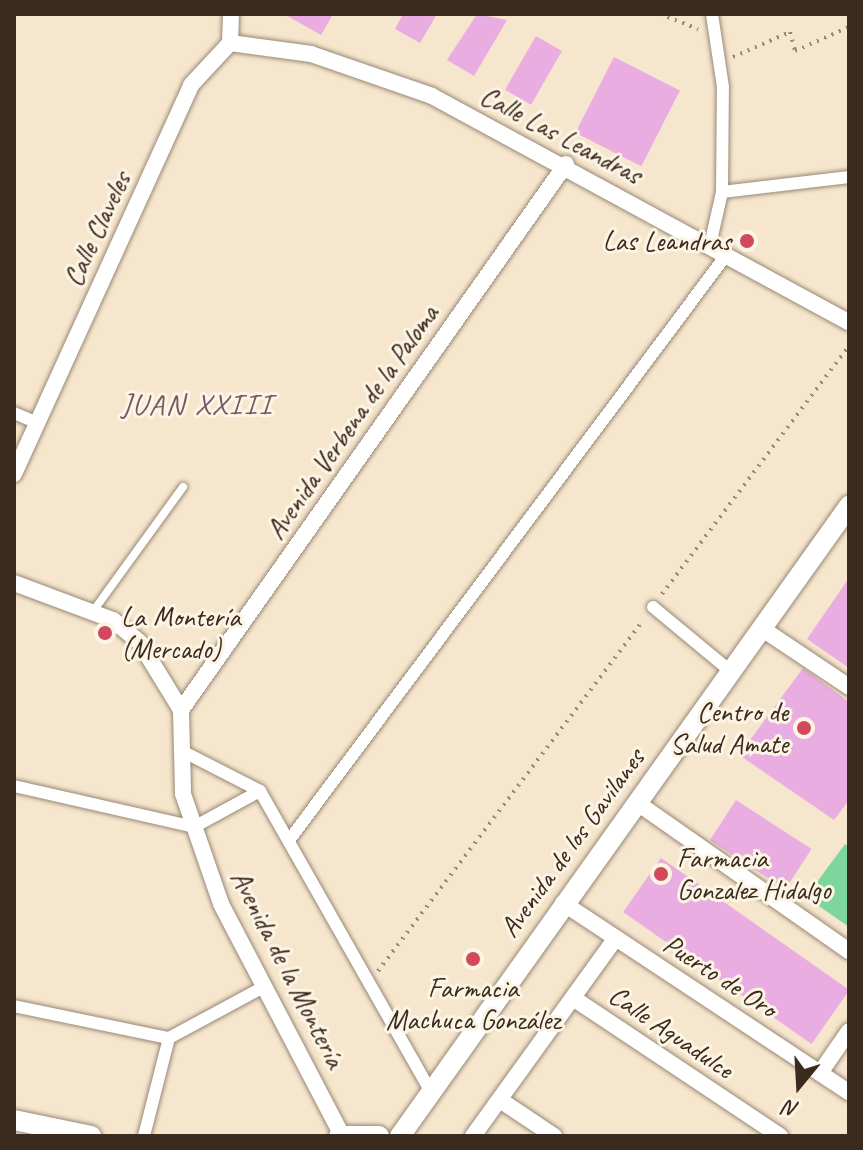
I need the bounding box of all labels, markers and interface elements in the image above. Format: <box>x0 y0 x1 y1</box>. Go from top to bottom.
street label: Calle Las Leandras <box>474 78 648 192</box>
street label: Calle Claveles <box>56 166 138 292</box>
place label: Las Leandras <box>604 224 731 258</box>
marker: Las Leandras <box>738 232 756 250</box>
street label: Avenida Verbena de la Paloma <box>257 297 447 547</box>
district label: JUAN XXIII <box>122 386 272 422</box>
place label: La Montería (Mercado) <box>121 600 241 666</box>
marker: La Montería (Mercado) <box>96 624 114 642</box>
place label: Centro de Salud Amate <box>669 695 788 761</box>
marker: Centro de Salud Amate <box>795 719 813 737</box>
street label: Avenida de los Gavilanes <box>492 742 652 944</box>
place label: Farmacia Gonzalez Hidalgo <box>677 841 831 907</box>
street label: Avenida de la Montería <box>223 864 353 1074</box>
marker: Farmacia Gonzalez Hidalgo <box>652 865 670 883</box>
street label: Puerto de Oro <box>657 927 783 1025</box>
marker: Farmacia Machuca González <box>464 950 482 968</box>
place label: Farmacia Machuca González <box>386 971 560 1037</box>
street label: Calle Aguadulce <box>603 979 739 1085</box>
north arrow <box>759 1046 839 1126</box>
text: N <box>781 1093 802 1124</box>

